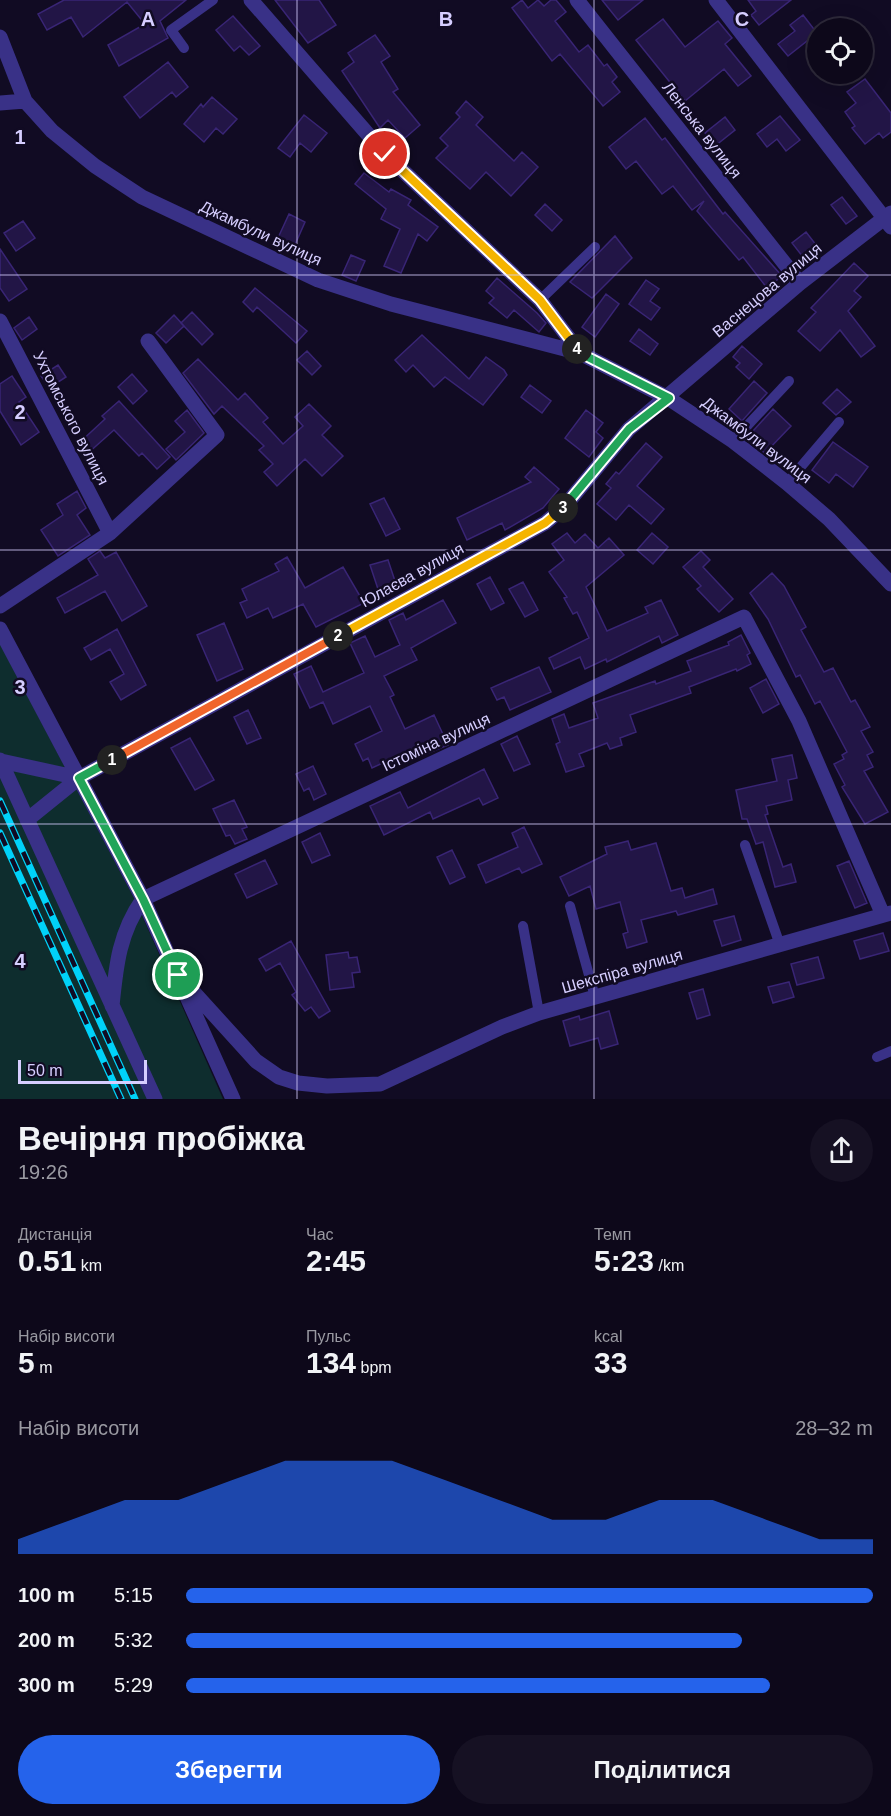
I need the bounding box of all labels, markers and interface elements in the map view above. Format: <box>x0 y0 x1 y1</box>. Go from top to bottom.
text: A <box>141 8 155 30</box>
text: B <box>439 8 453 30</box>
text: C <box>735 8 749 30</box>
map controls <box>807 18 873 84</box>
button: locate <box>807 18 873 84</box>
street label: Ленська вулиця <box>659 79 745 181</box>
text: 1 <box>14 126 26 148</box>
pin <box>359 128 410 179</box>
icon: check <box>368 137 401 170</box>
street label: Джамбули вулиця <box>197 197 325 269</box>
street label: Васнецова вулиця <box>709 240 825 340</box>
pin: 4 <box>562 334 592 364</box>
text: 4 <box>573 340 581 357</box>
street label: Ухтомського вулиця <box>30 348 112 488</box>
street label: Джамбули вулиця <box>699 393 815 487</box>
text: 2 <box>14 401 26 423</box>
pin: 3 <box>548 493 578 523</box>
text: 3 <box>559 499 567 516</box>
street label: Юлаєва вулиця <box>357 540 467 610</box>
pin: 2 <box>323 621 353 651</box>
text: 2 <box>334 627 342 644</box>
text: 3 <box>14 676 26 698</box>
street label: Істоміна вулиця <box>379 710 493 774</box>
pin: 1 <box>97 745 127 775</box>
text: 1 <box>108 751 116 768</box>
street label: Шекспіра вулиця <box>560 946 684 996</box>
pin <box>152 949 203 1000</box>
text: 4 <box>14 950 26 972</box>
icon: arrive <box>161 958 194 991</box>
scale bar <box>18 1057 147 1084</box>
text: 50 m <box>27 1062 63 1079</box>
button: share <box>810 1119 873 1182</box>
text: Вечірня пробіжка <box>18 1120 304 1157</box>
text: 19:26 <box>18 1161 68 1183</box>
text: Дистанція <box>18 1226 92 1243</box>
text: Час <box>306 1226 334 1243</box>
text: Темп <box>594 1226 631 1243</box>
text: 0.51 <box>18 1244 76 1277</box>
text: 2:45 <box>306 1244 366 1277</box>
text: 5:23 <box>594 1244 654 1277</box>
text: km <box>76 1257 102 1274</box>
text: /km <box>654 1257 684 1274</box>
text: Набір висоти <box>18 1328 115 1345</box>
text: Пульс <box>306 1328 351 1345</box>
text: kcal <box>594 1328 622 1345</box>
text: 5 <box>18 1346 35 1379</box>
text: 134 <box>306 1346 356 1379</box>
text: 33 <box>594 1346 627 1379</box>
text: m <box>35 1359 52 1376</box>
text: bpm <box>356 1359 392 1376</box>
text: Набір висоти <box>18 1417 139 1439</box>
text: 28–32 m <box>795 1417 873 1439</box>
text: 100 m <box>18 1584 75 1606</box>
text: 5:15 <box>114 1584 153 1606</box>
text: 200 m <box>18 1629 75 1651</box>
text: 5:32 <box>114 1629 153 1651</box>
text: 300 m <box>18 1674 75 1696</box>
text: 5:29 <box>114 1674 153 1696</box>
button: Зберегти <box>18 1735 440 1804</box>
button: Поділитися <box>452 1735 873 1804</box>

